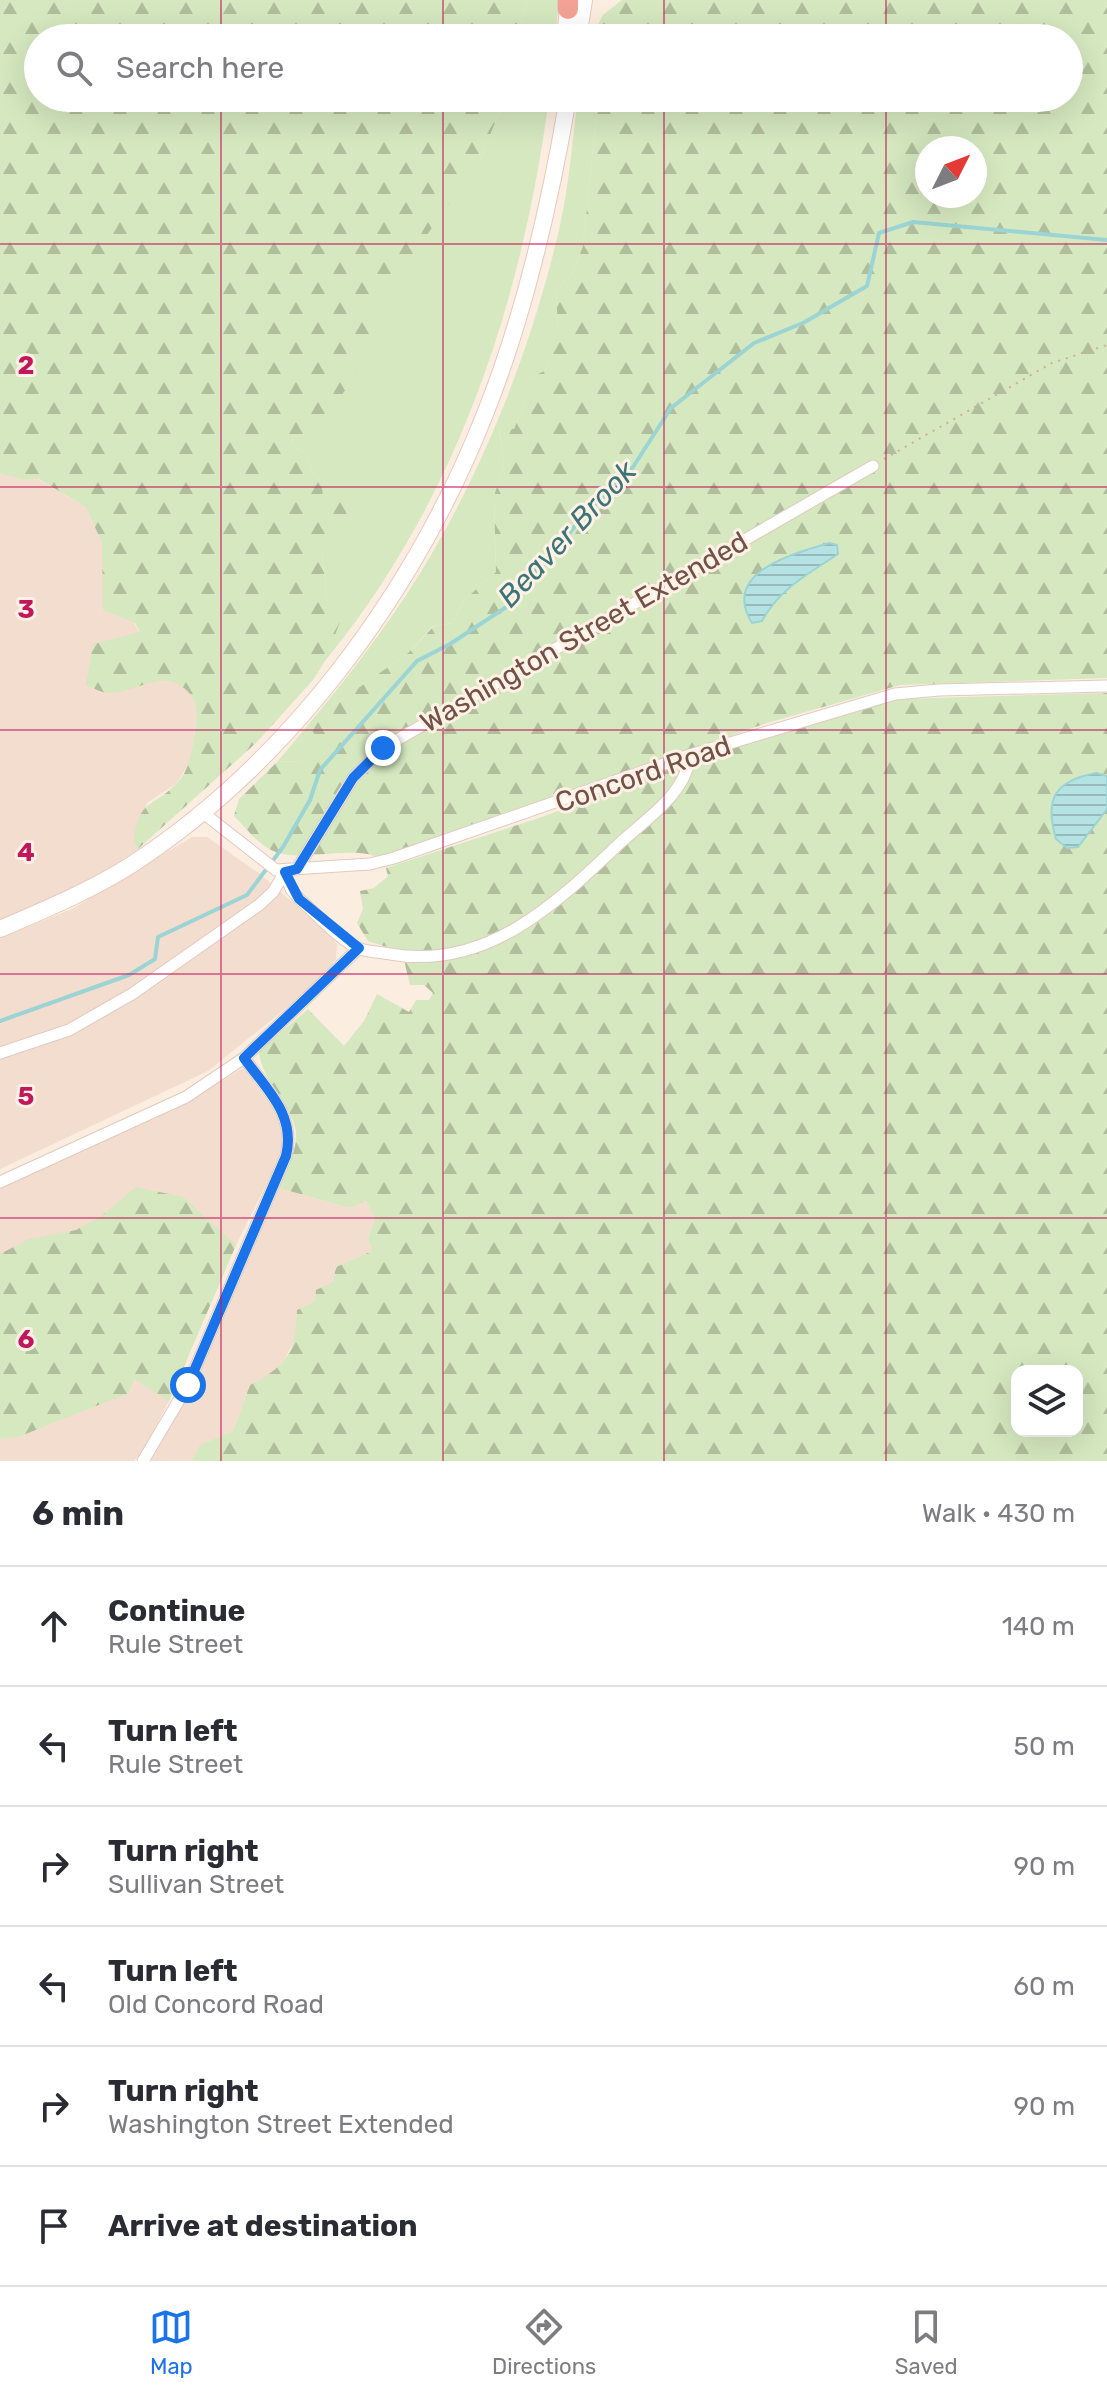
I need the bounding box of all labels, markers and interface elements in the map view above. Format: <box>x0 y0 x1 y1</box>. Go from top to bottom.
search box <box>24 24 1083 112</box>
icon: search <box>52 46 96 90</box>
text: Search here <box>116 50 284 86</box>
north arrow <box>915 136 987 208</box>
text: 2 <box>18 350 34 381</box>
water label: Beaver Brook <box>490 453 644 615</box>
street label: Washington Street Extended <box>415 525 753 739</box>
text: 3 <box>17 594 35 625</box>
street label: Concord Road <box>551 729 735 819</box>
route end <box>365 730 401 766</box>
text: 4 <box>17 837 35 868</box>
text: 5 <box>18 1081 34 1112</box>
text: 6 <box>18 1324 35 1355</box>
map controls <box>1011 1365 1083 1437</box>
button: layers <box>1011 1365 1083 1437</box>
route start <box>170 1367 206 1403</box>
text: 6 min <box>32 1493 124 1534</box>
text: Walk · 430 m <box>922 1498 1075 1529</box>
text: Continue <box>108 1593 245 1629</box>
icon: ahead <box>32 1604 76 1648</box>
text: 140 m <box>1002 1611 1075 1642</box>
text: Rule Street <box>108 1629 243 1660</box>
text: Turn left <box>108 1713 238 1749</box>
icon: left <box>32 1724 76 1768</box>
text: 50 m <box>1014 1731 1075 1762</box>
text: Rule Street <box>108 1749 243 1780</box>
text: Turn right <box>108 1833 259 1869</box>
icon: right <box>32 1844 76 1888</box>
text: 90 m <box>1014 1851 1075 1882</box>
text: Sullivan Street <box>108 1869 284 1900</box>
text: Turn left <box>108 1953 238 1989</box>
icon: left <box>32 1964 76 2008</box>
text: 60 m <box>1013 1971 1075 2002</box>
text: Old Concord Road <box>108 1989 324 2020</box>
text: Turn right <box>108 2073 259 2109</box>
icon: right <box>32 2084 76 2128</box>
text: 90 m <box>1014 2091 1075 2122</box>
text: Washington Street Extended <box>108 2109 454 2140</box>
icon: arrive <box>32 2204 76 2248</box>
text: Arrive at destination <box>108 2208 418 2244</box>
tab: Map <box>149 2305 193 2380</box>
tab: Directions <box>492 2305 596 2380</box>
tab: Saved <box>895 2305 958 2380</box>

